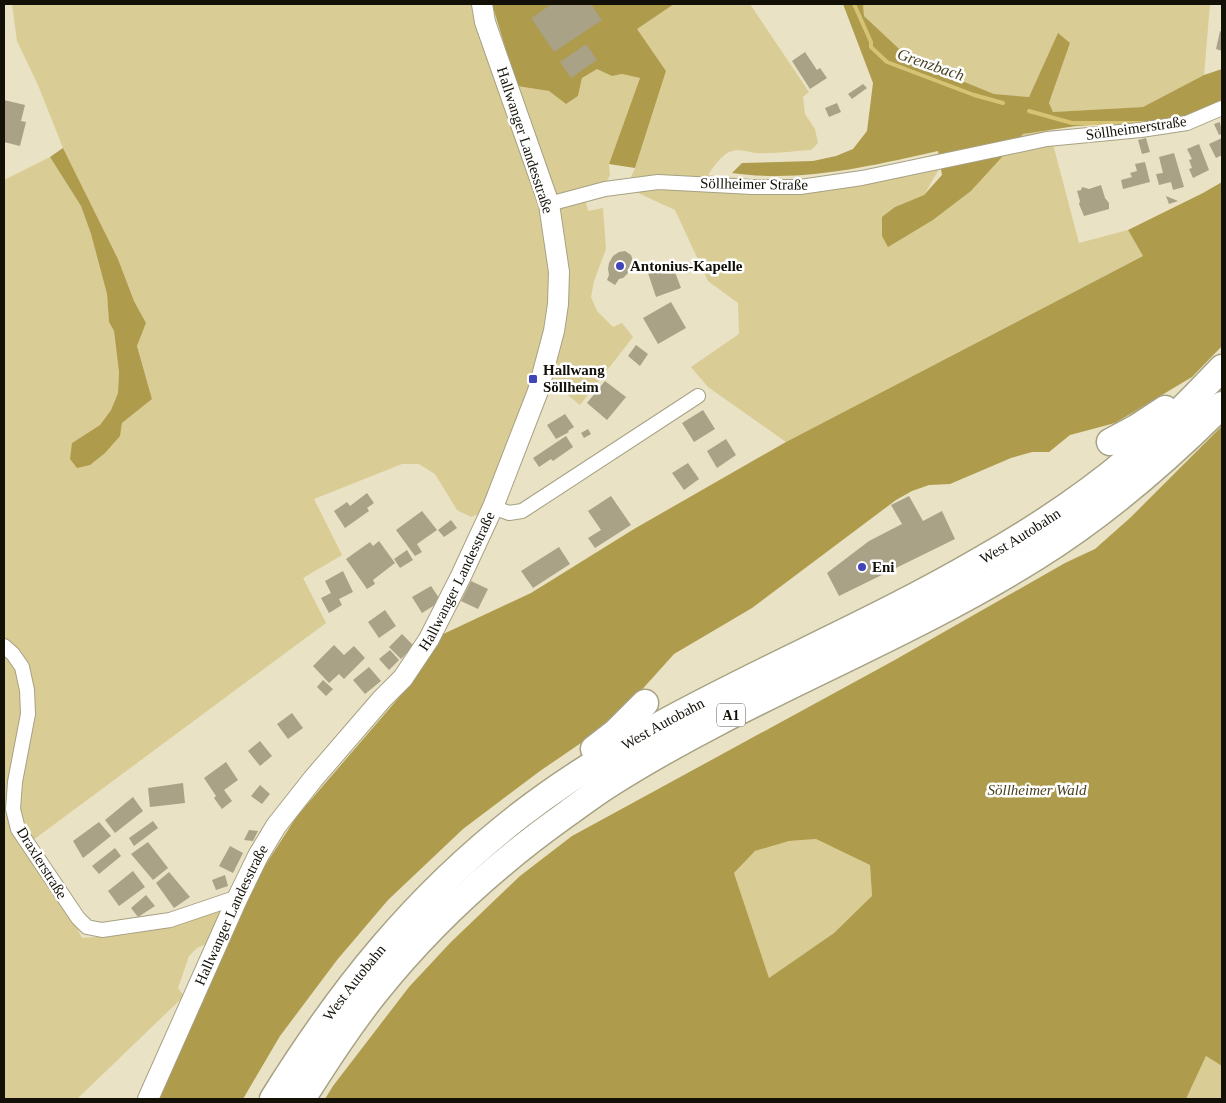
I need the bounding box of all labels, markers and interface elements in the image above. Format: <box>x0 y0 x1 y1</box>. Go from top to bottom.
water label: Grenzbach <box>895 45 967 84</box>
street label: Hallwanger Landesstraße <box>494 65 556 215</box>
street label: Söllheimerstraße <box>1085 113 1188 143</box>
street label: Söllheimer Straße <box>700 175 808 193</box>
place label: Antonius-Kapelle <box>630 258 743 274</box>
marker: Antonius-Kapelle <box>614 260 626 272</box>
place label: Hallwang Söllheim <box>543 362 605 395</box>
marker: Hallwang Söllheim <box>527 373 539 385</box>
street label: West Autobahn <box>977 505 1064 567</box>
street label: Hallwanger Landesstraße <box>416 509 498 654</box>
place label: Eni <box>872 559 895 575</box>
marker: Eni <box>856 561 868 573</box>
street label: West Autobahn <box>619 695 707 753</box>
road number: A1 <box>717 704 745 726</box>
park label: Söllheimer Wald <box>987 782 1087 798</box>
street label: Draxlerstraße <box>14 824 71 902</box>
street label: Hallwanger Landesstraße <box>192 842 271 988</box>
street label: West Autobahn <box>320 941 389 1024</box>

